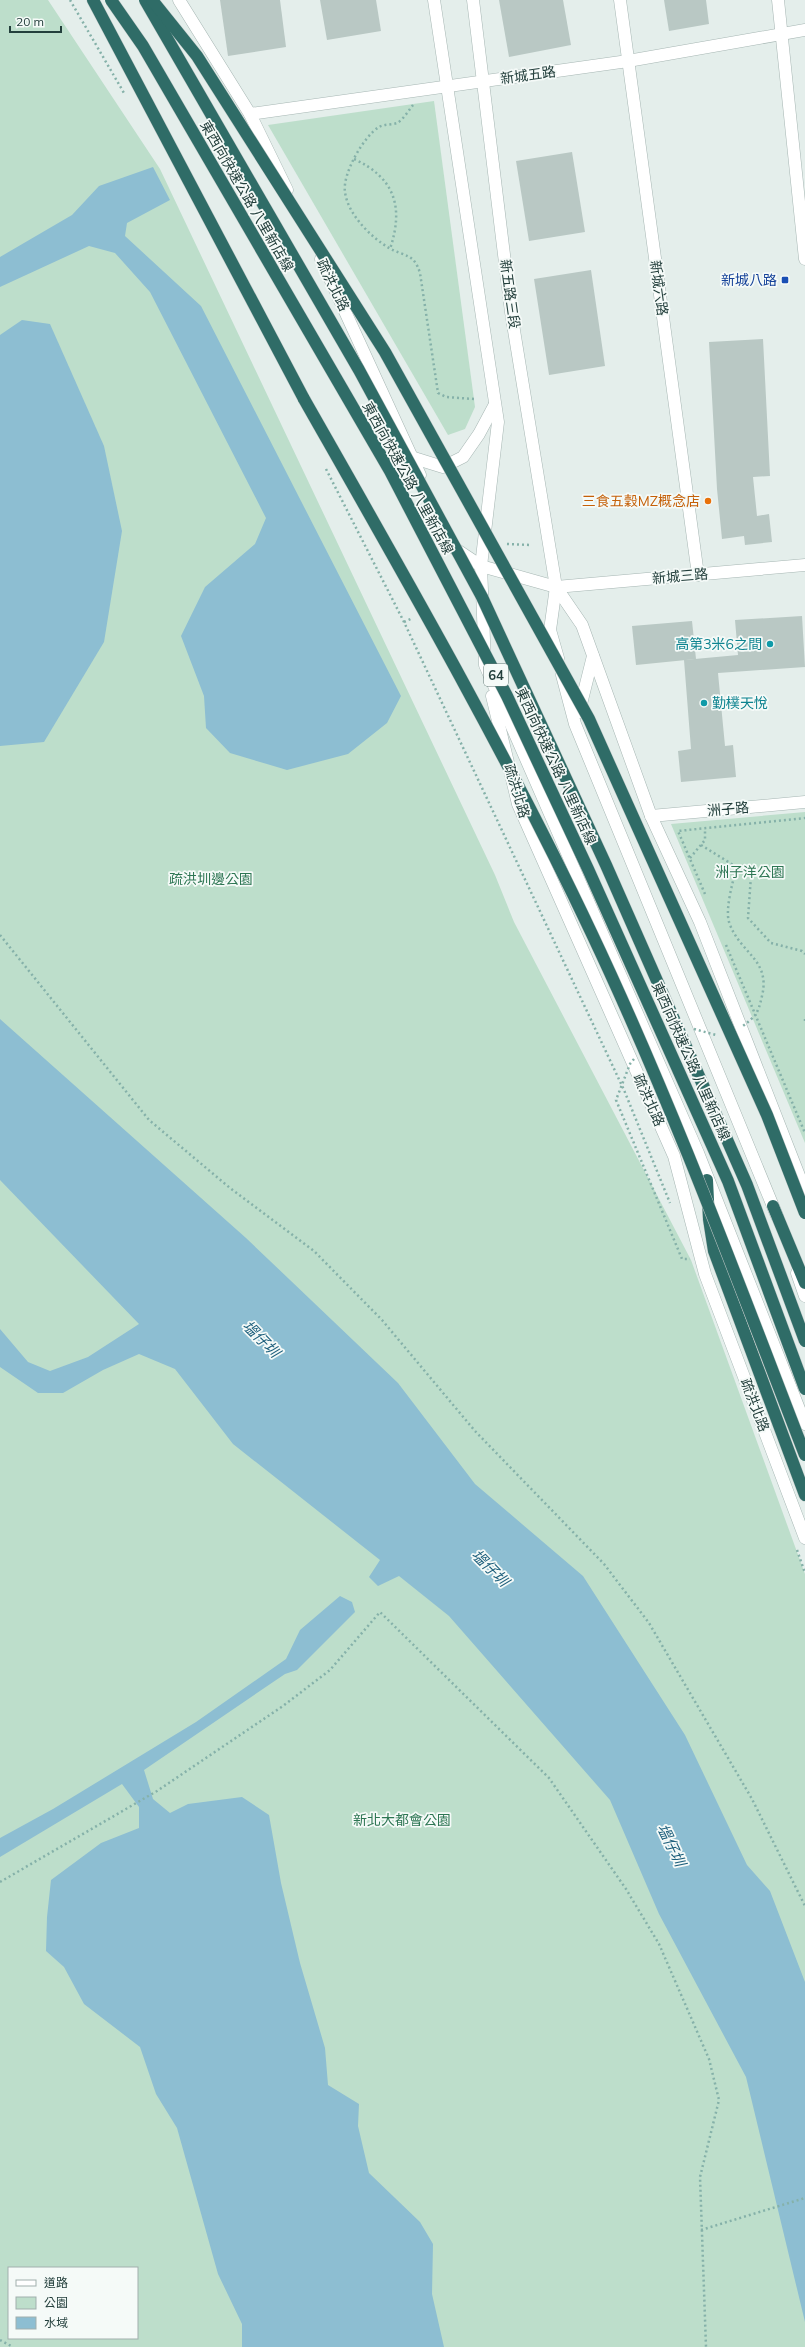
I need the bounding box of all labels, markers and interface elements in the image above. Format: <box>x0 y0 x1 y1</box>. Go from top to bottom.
scale bar <box>10 8 61 34</box>
text: 20 m <box>16 14 44 29</box>
street label: 新城五路 <box>499 62 557 88</box>
street label: 東西向快速公路 八里新店線 <box>196 117 298 275</box>
street label: 疏洪北路 <box>313 256 353 314</box>
street label: 新五路三段 <box>496 258 524 330</box>
street label: 新城六路 <box>646 259 672 317</box>
place label: 新城八路 <box>721 271 777 289</box>
marker: 新城八路 <box>780 275 790 285</box>
street label: 東西向快速公路 八里新店線 <box>359 399 457 557</box>
place label: 三食五穀MZ概念店 <box>582 492 700 510</box>
marker: 三食五穀MZ概念店 <box>703 496 713 506</box>
street label: 新城三路 <box>651 565 709 587</box>
place label: 高第3米6之間 <box>675 635 762 653</box>
marker: 高第3米6之間 <box>765 639 775 649</box>
road number: 64 <box>484 664 508 686</box>
street label: 東西向快速公路 八里新店線 <box>512 684 600 848</box>
place label: 勤樸天悅 <box>712 694 768 712</box>
marker: 勤樸天悅 <box>699 698 709 708</box>
street label: 疏洪北路 <box>500 762 534 820</box>
street label: 洲子路 <box>706 798 750 820</box>
park label: 洲子洋公園 <box>715 863 785 881</box>
park label: 疏洪圳邊公園 <box>169 870 253 888</box>
street label: 東西向快速公路 八里新店線 <box>648 979 734 1143</box>
street label: 疏洪北路 <box>629 1071 669 1129</box>
water label: 塭仔圳 <box>239 1316 285 1363</box>
street label: 疏洪北路 <box>737 1376 773 1434</box>
water label: 塭仔圳 <box>468 1545 514 1592</box>
park label: 新北大都會公園 <box>353 1811 451 1829</box>
water label: 塭仔圳 <box>653 1820 691 1871</box>
legend <box>8 2267 138 2339</box>
text: 道路 <box>44 2275 68 2290</box>
text: 公園 <box>44 2295 68 2310</box>
text: 水域 <box>44 2315 68 2330</box>

